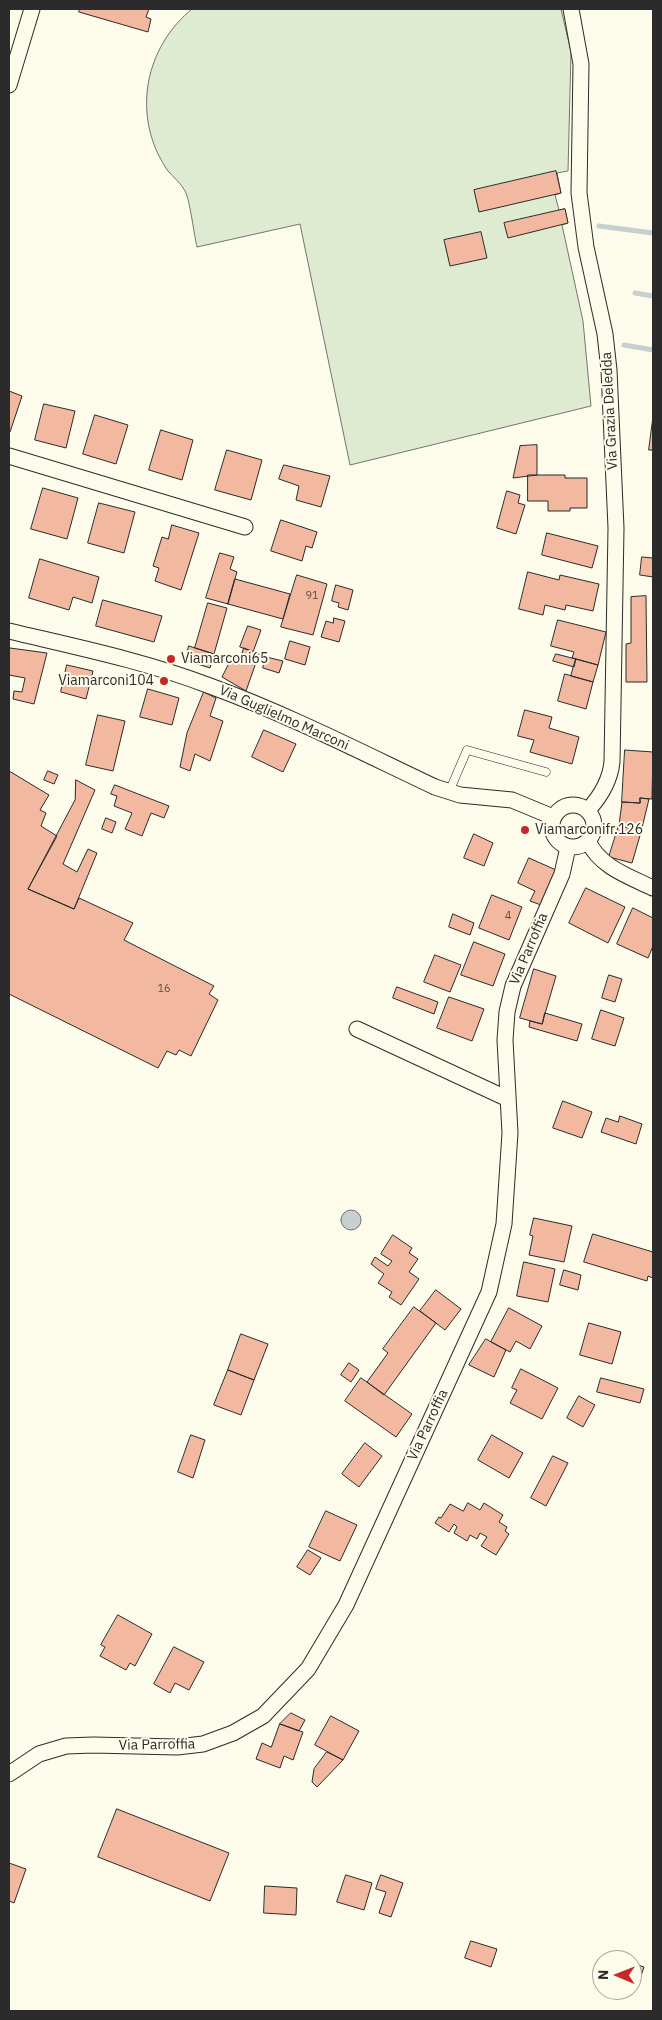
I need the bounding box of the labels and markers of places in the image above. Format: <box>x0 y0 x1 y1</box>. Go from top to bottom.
place label: Viamarconi65 <box>181 651 268 667</box>
marker: Viamarconi65 <box>165 653 177 665</box>
place label: Viamarconi104 <box>58 673 154 689</box>
marker: Viamarconi104 <box>158 675 170 687</box>
place label: Viamarconifr.126 <box>535 822 643 838</box>
marker: Viamarconifr.126 <box>519 824 531 836</box>

